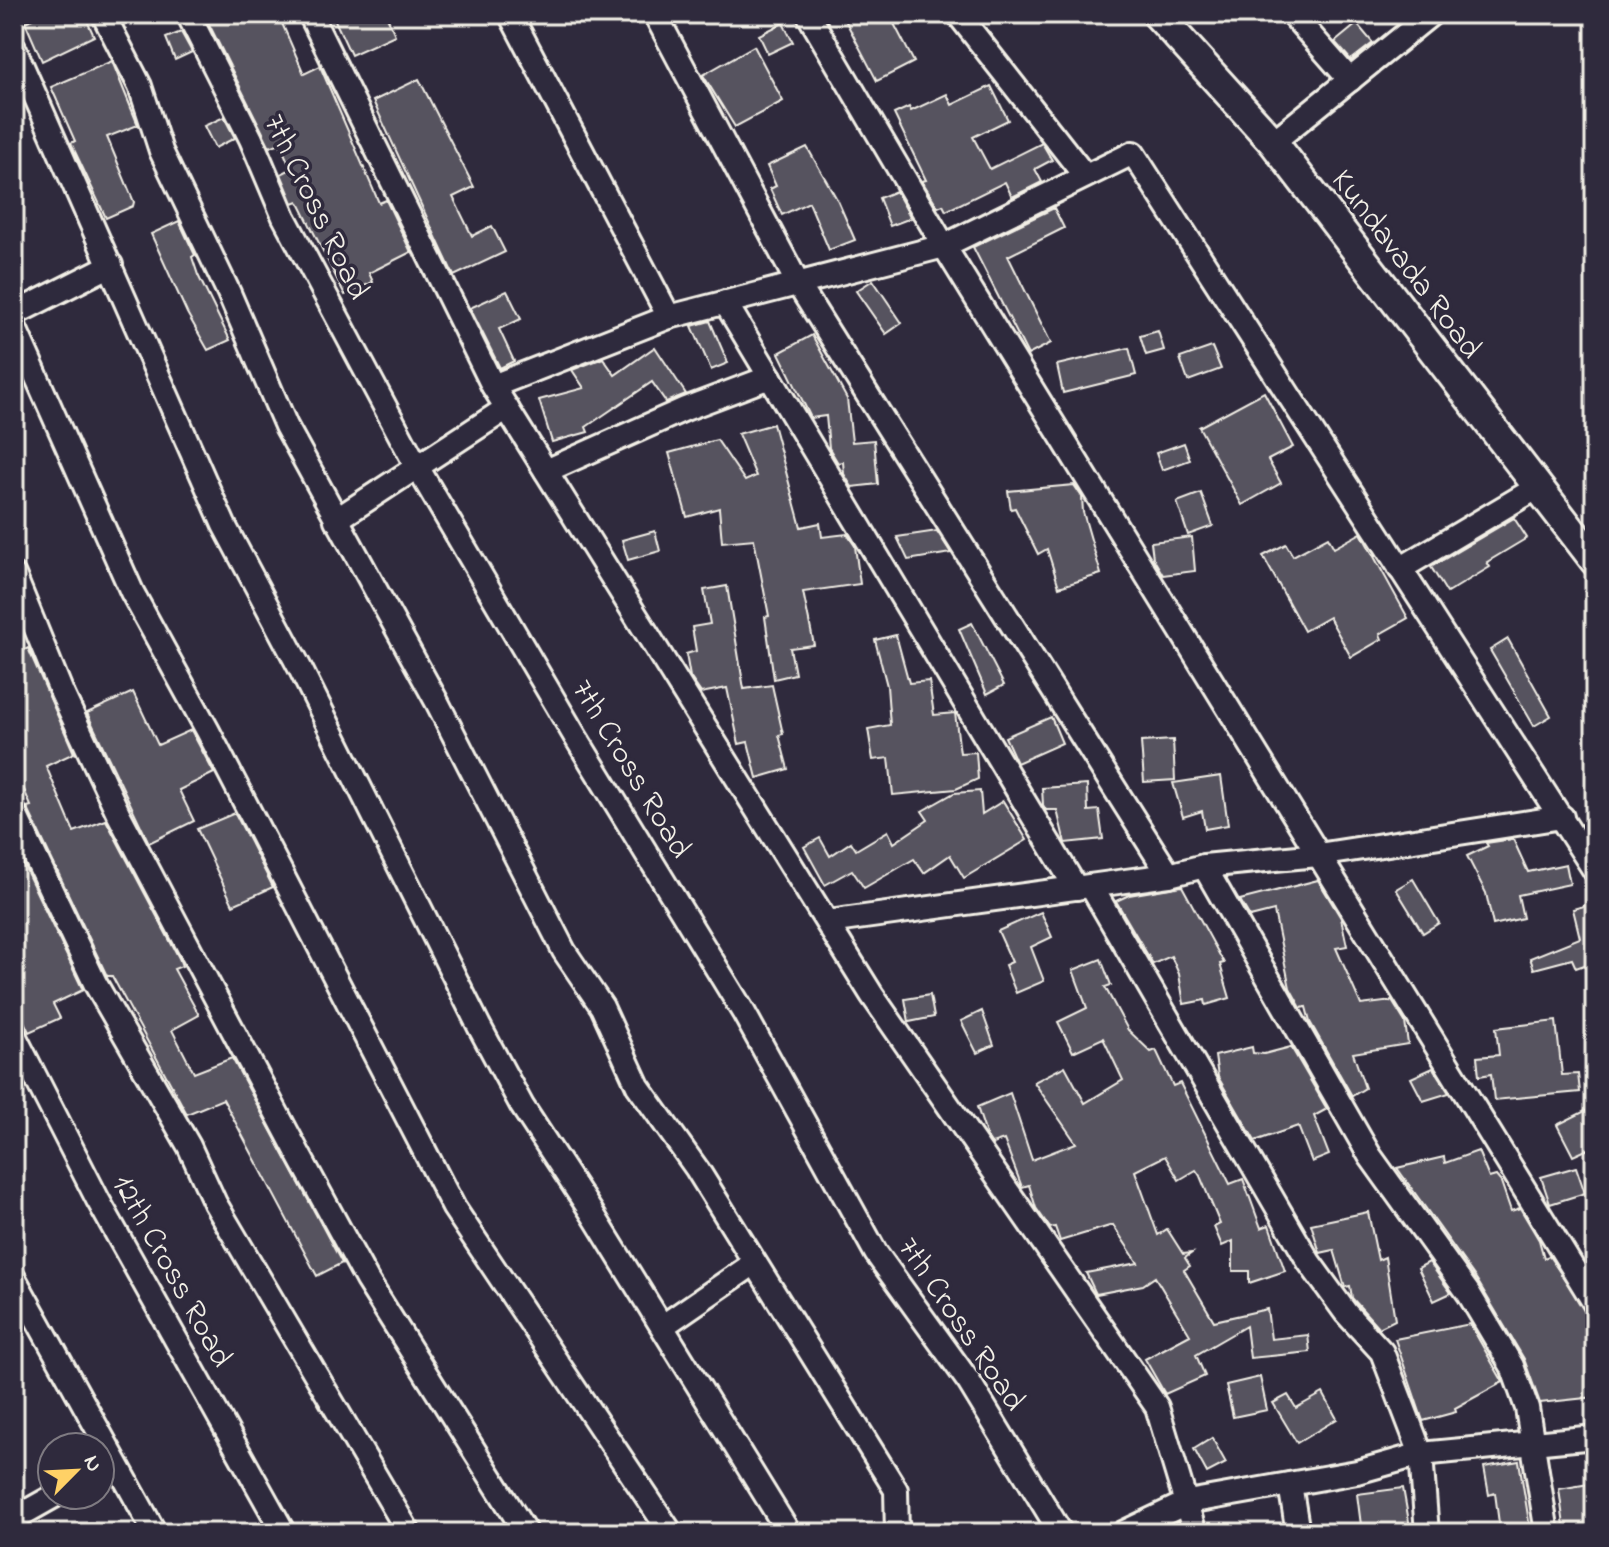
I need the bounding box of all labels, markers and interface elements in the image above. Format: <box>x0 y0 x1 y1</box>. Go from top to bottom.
street label: 7th Cross Road <box>250 107 380 308</box>
street label: Kundavada Road <box>1318 160 1492 370</box>
street label: 7th Cross Road <box>558 671 702 868</box>
street label: 12th Cross Road <box>98 1167 243 1377</box>
street label: 7th Cross Road <box>884 1228 1036 1422</box>
north arrow <box>36 1431 116 1511</box>
text: N <box>74 1451 109 1477</box>

